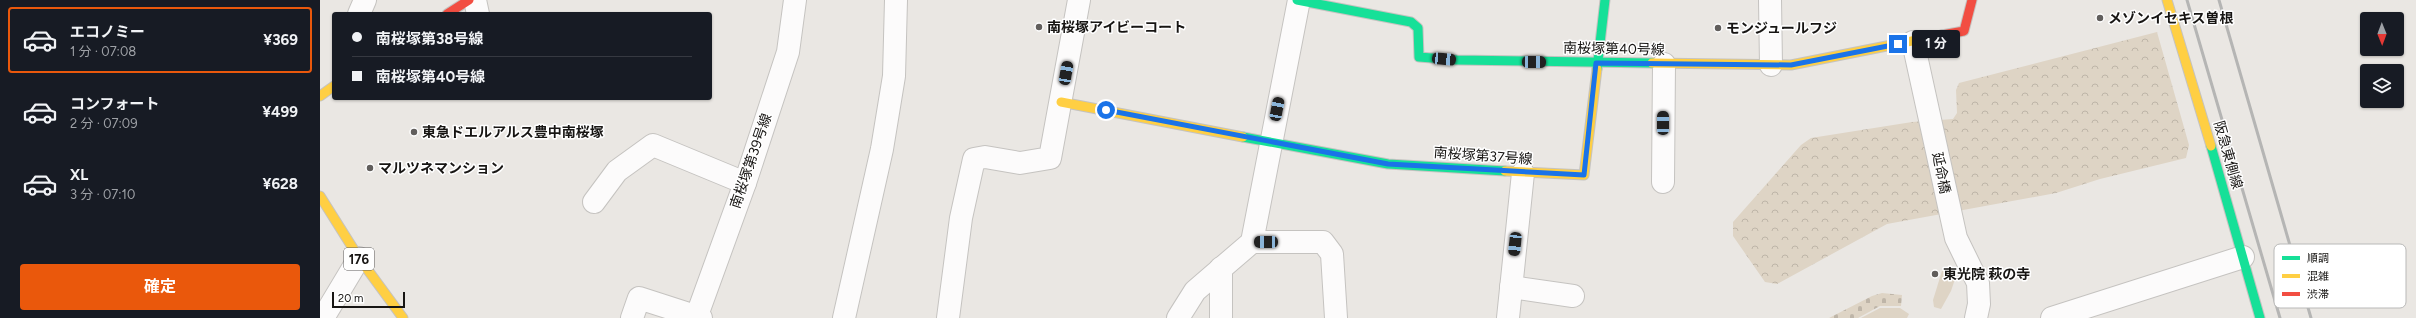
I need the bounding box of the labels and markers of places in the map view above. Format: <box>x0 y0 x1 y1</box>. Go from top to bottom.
place label: メゾンイセキス曽根 <box>2108 10 2234 27</box>
marker: メゾンイセキス曽根 <box>2095 13 2105 23</box>
place label: 南桜塚アイビーコート <box>1047 19 1186 36</box>
place label: モンジュールフジ <box>1726 20 1837 37</box>
marker: 南桜塚アイビーコート <box>1034 22 1044 32</box>
marker: モンジュールフジ <box>1713 23 1723 33</box>
place label: 東急ドエルアルス豊中南桜塚 <box>422 124 604 141</box>
marker: 東急ドエルアルス豊中南桜塚 <box>409 127 419 137</box>
place label: マルツネマンション <box>378 160 504 177</box>
marker: マルツネマンション <box>365 163 375 173</box>
place label: 東光院 萩の寺 <box>1943 266 2030 283</box>
marker: 東光院 萩の寺 <box>1930 269 1940 279</box>

